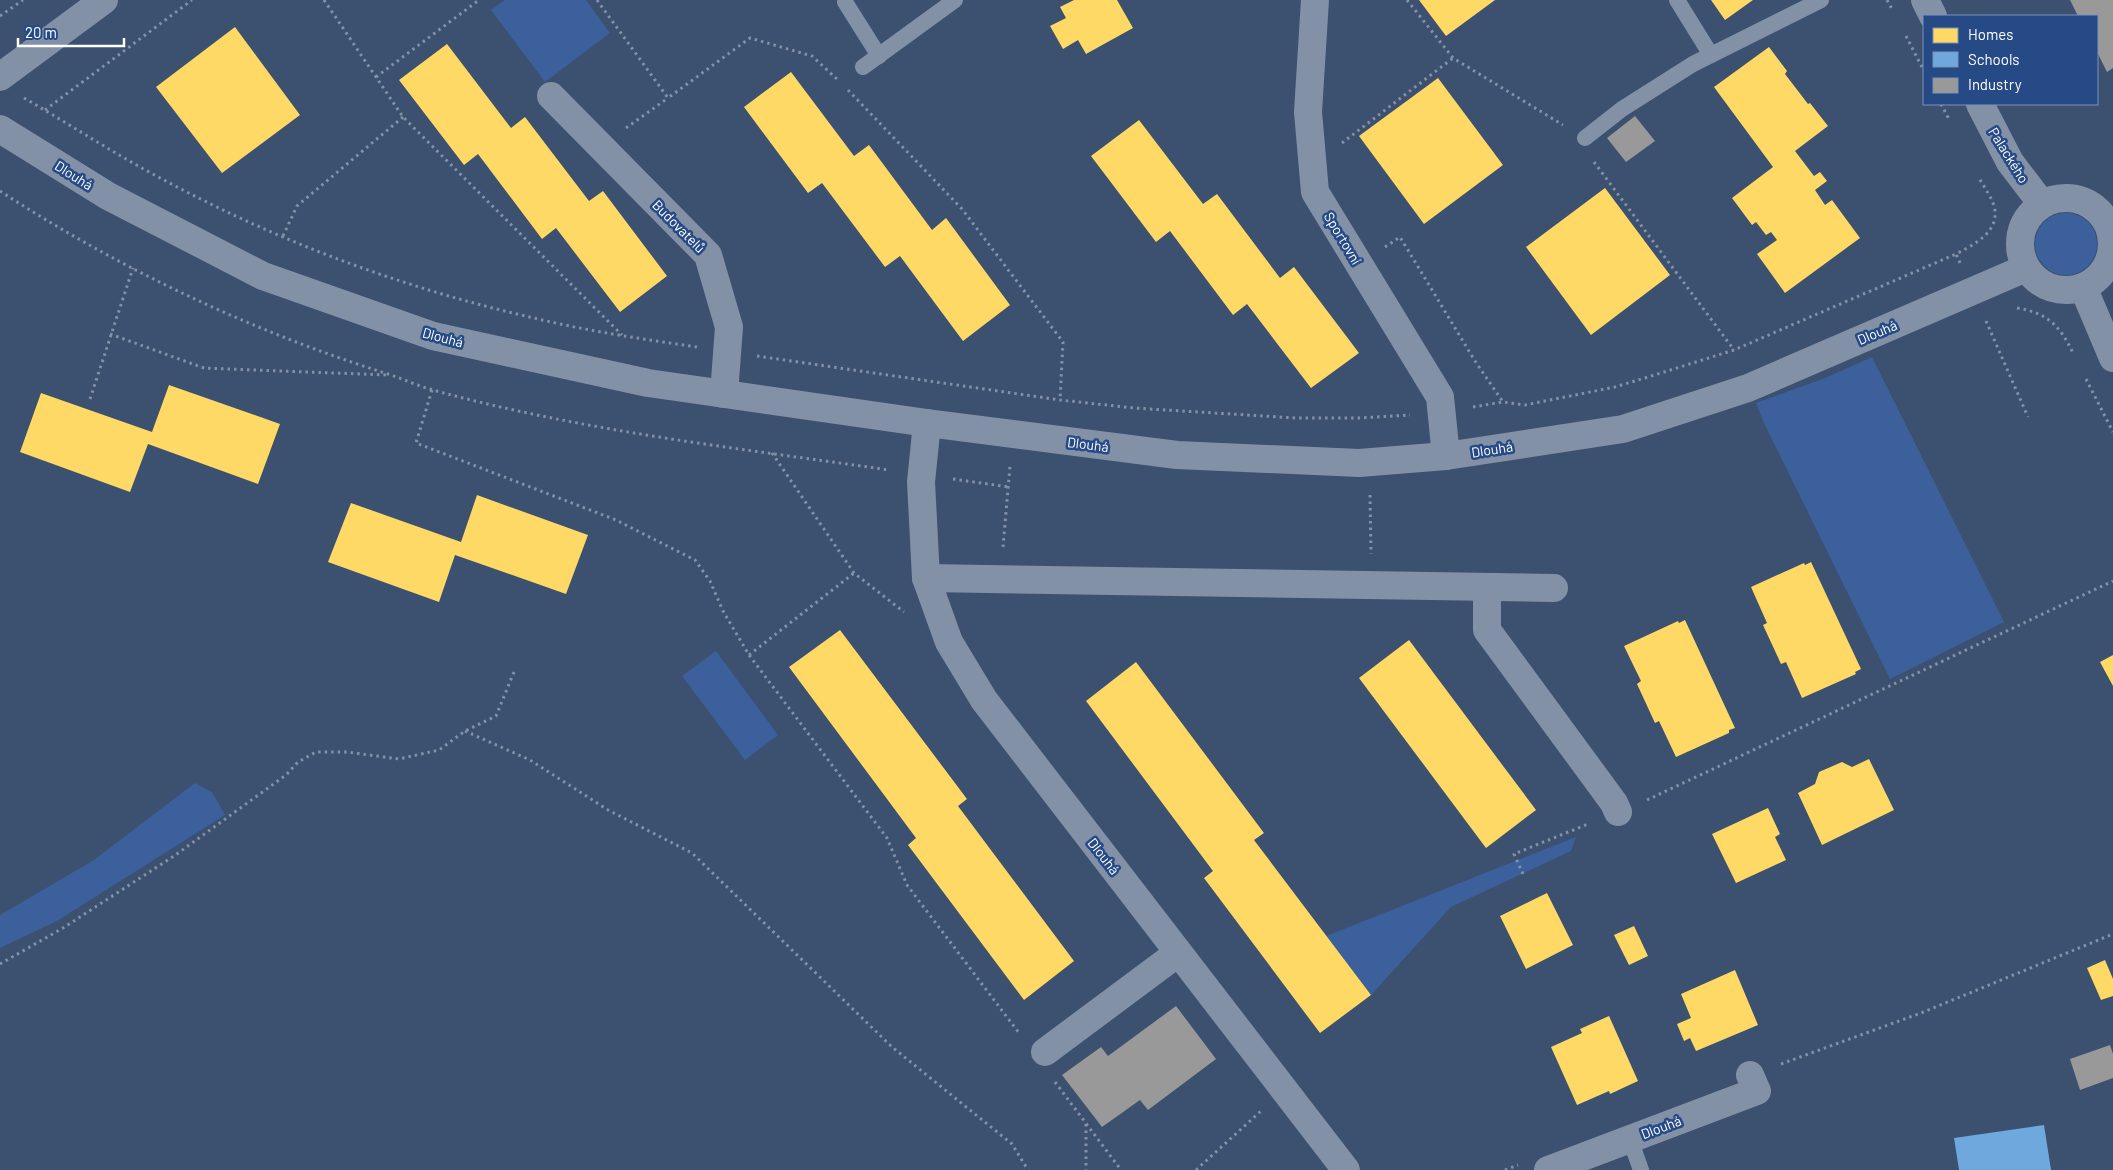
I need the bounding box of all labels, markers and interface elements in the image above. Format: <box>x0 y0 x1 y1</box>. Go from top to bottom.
scale bar <box>18 15 124 47</box>
legend <box>1923 15 2098 105</box>
text: 20 m <box>25 23 57 41</box>
text: Homes <box>1968 25 2013 43</box>
text: Schools <box>1968 50 2020 68</box>
text: Industry <box>1968 75 2022 93</box>
street label: Palackého <box>1985 124 2033 186</box>
street label: Dlouhá <box>52 157 96 193</box>
street label: Budovatelů <box>649 196 709 256</box>
street label: Sportovní <box>1321 209 1365 267</box>
street label: Dlouhá <box>1854 316 1900 348</box>
street label: Dlouhá <box>421 323 465 351</box>
street label: Dlouhá <box>1066 433 1110 455</box>
street label: Dlouhá <box>1470 437 1514 461</box>
street label: Dlouhá <box>1084 834 1124 878</box>
street label: Dlouhá <box>1638 1112 1684 1142</box>

